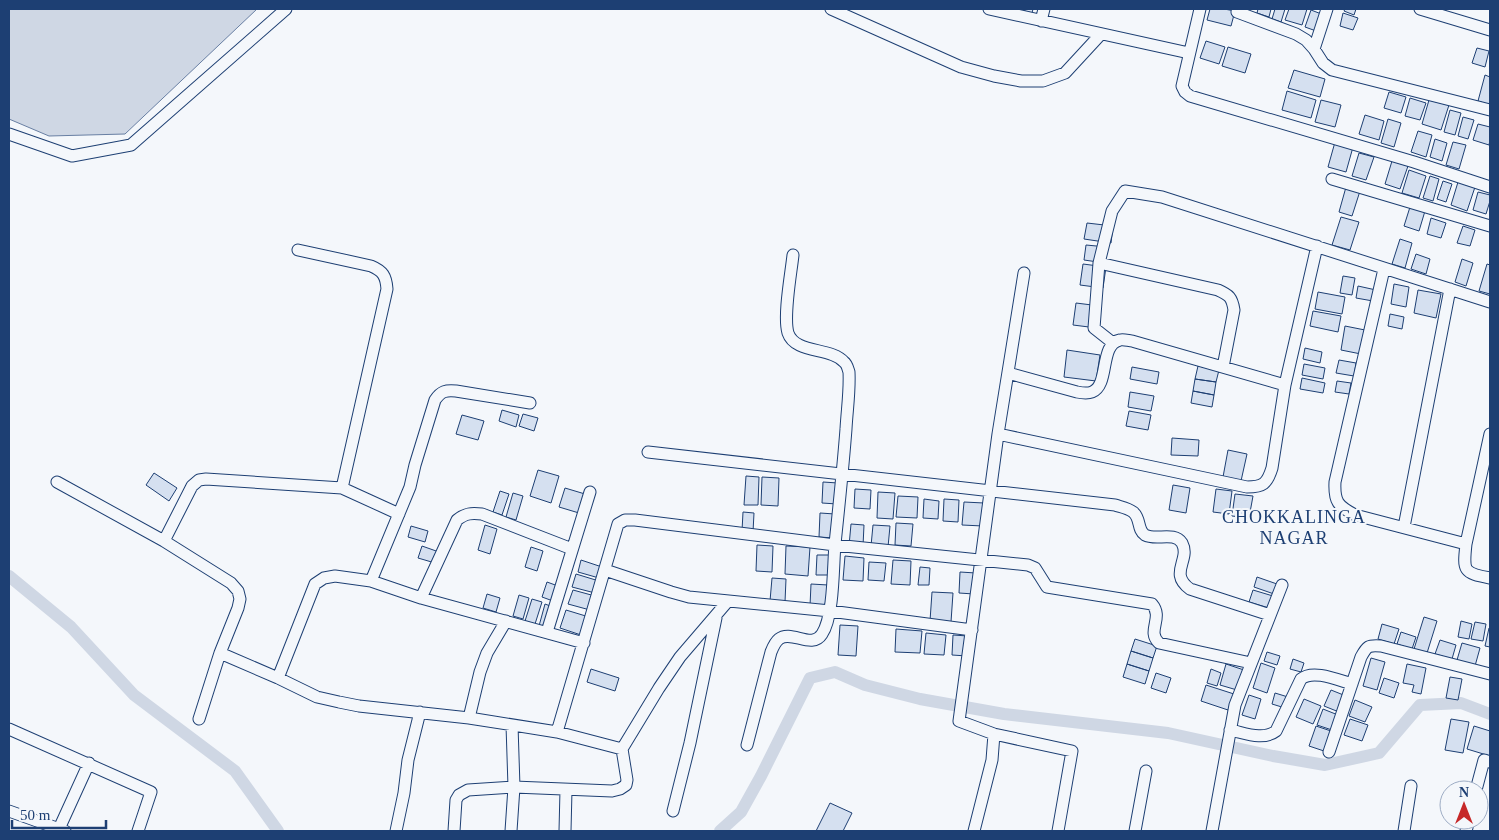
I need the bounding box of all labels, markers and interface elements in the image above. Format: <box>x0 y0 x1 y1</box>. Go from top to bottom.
district label: CHOKKALINGA NAGAR <box>1222 507 1366 548</box>
north arrow <box>1439 780 1489 830</box>
text: N <box>1459 785 1469 800</box>
scale bar <box>12 798 106 830</box>
text: 50 m <box>20 807 51 823</box>

